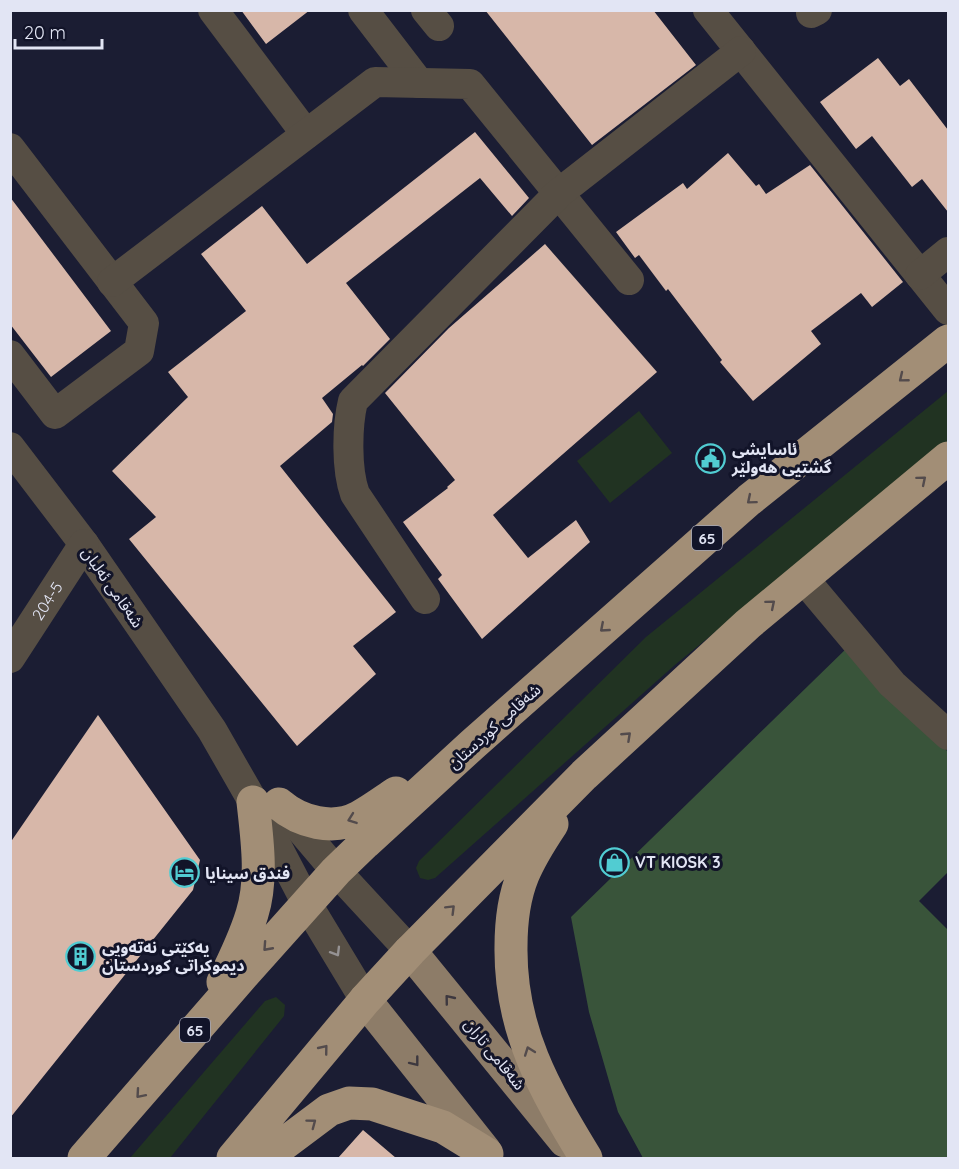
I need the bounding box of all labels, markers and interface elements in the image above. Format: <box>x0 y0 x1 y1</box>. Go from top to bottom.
scale bar <box>15 12 102 50</box>
text: 20 m <box>24 21 66 44</box>
one-way arrow <box>899 370 910 381</box>
place label: ئاسایشی گشتیی هەولێر <box>731 439 832 477</box>
public building icon: ئاسایشی گشتیی هەولێر <box>695 442 727 474</box>
one-way arrow <box>915 476 926 487</box>
one-way arrow <box>747 493 758 504</box>
road number: 65 <box>692 526 722 550</box>
street label: شەقامی ئەلبان <box>78 543 148 631</box>
street label: 204-5 <box>27 578 67 624</box>
one-way arrow <box>764 600 775 611</box>
one-way arrow <box>600 621 611 632</box>
street label: شەقامی کوردستان <box>443 679 545 773</box>
one-way arrow <box>620 732 631 743</box>
one-way arrow <box>348 811 358 824</box>
shop icon: VT KIOSK 3 <box>598 846 630 878</box>
place label: VT KIOSK 3 <box>635 852 721 872</box>
hotel icon: فندق سينايا <box>168 857 200 889</box>
place label: فندق سينايا <box>205 863 290 883</box>
one-way arrow <box>444 906 455 917</box>
place label: یه‌كێتی نه‌ته‌ویی دیموكراتی كوردستان <box>102 937 245 975</box>
building icon: یه‌كێتی نه‌ته‌ویی دیموكراتی كوردستان <box>65 940 97 972</box>
one-way arrow <box>263 940 274 951</box>
one-way arrow <box>328 946 340 956</box>
one-way arrow <box>446 995 457 1006</box>
street label: شەقامی تاران <box>460 1014 530 1094</box>
road number: 65 <box>180 1018 210 1042</box>
one-way arrow <box>316 1045 327 1056</box>
one-way arrow <box>524 1047 537 1057</box>
one-way arrow <box>407 1055 418 1066</box>
one-way arrow <box>136 1087 147 1098</box>
one-way arrow <box>305 1120 316 1131</box>

